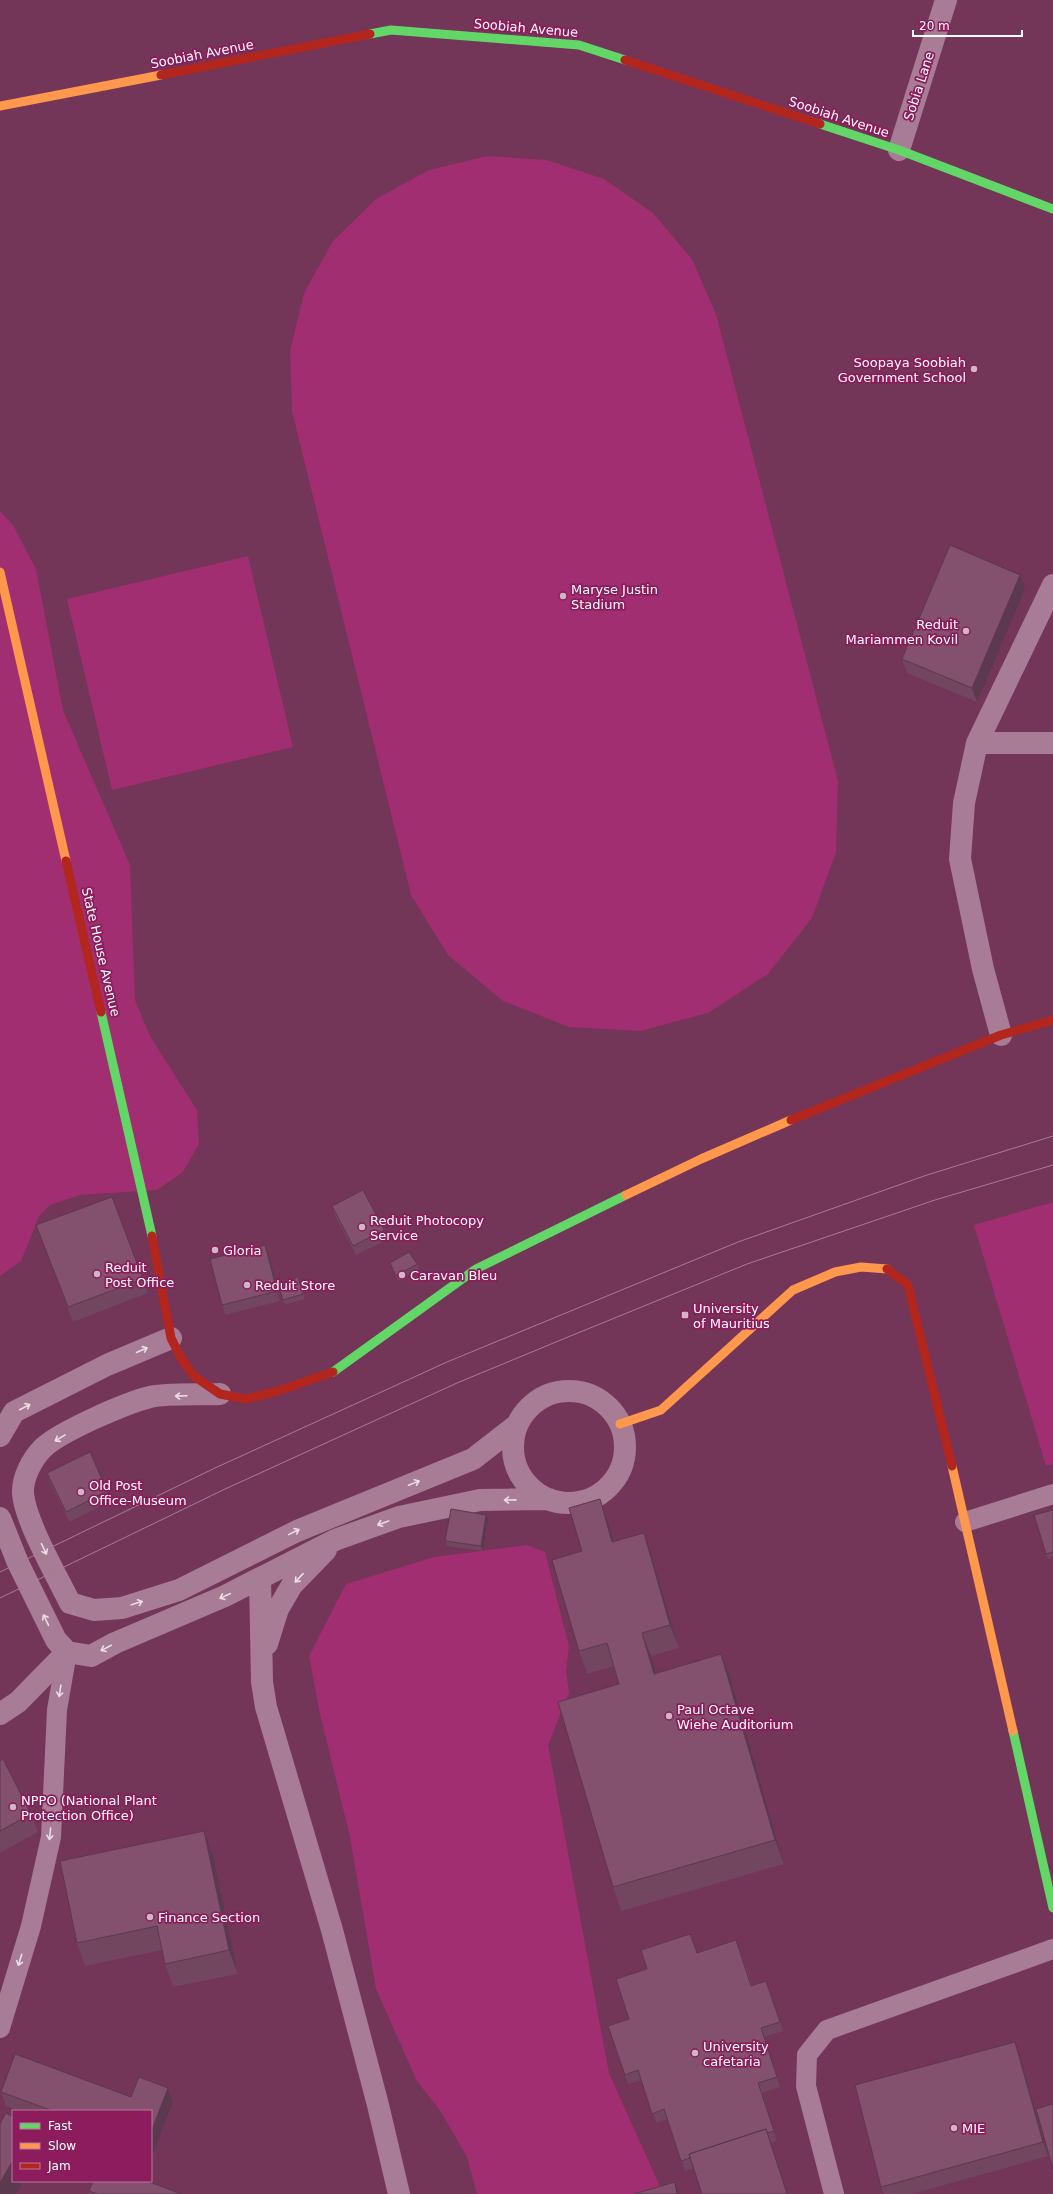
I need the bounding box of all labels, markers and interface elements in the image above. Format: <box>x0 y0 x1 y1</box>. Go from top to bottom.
scale bar <box>913 12 1022 38</box>
street label: Soobiah Avenue <box>473 16 579 40</box>
text: 20 m <box>919 19 950 33</box>
street label: Soobiah Avenue <box>149 37 255 71</box>
street label: Sobia Lane <box>901 50 937 122</box>
street label: Soobiah Avenue <box>787 94 891 140</box>
place label: Soopaya Soobiah Government School <box>838 355 966 385</box>
marker: Soopaya Soobiah Government School <box>969 364 979 374</box>
place label: Maryse Justin Stadium <box>571 582 658 612</box>
marker: Maryse Justin Stadium <box>558 591 568 601</box>
place label: Reduit Mariammen Kovil <box>845 617 958 647</box>
marker: Reduit Mariammen Kovil <box>961 626 971 636</box>
street label: State House Avenue <box>79 886 123 1018</box>
place label: Reduit Photocopy Service <box>370 1213 484 1243</box>
marker: Reduit Photocopy Service <box>357 1222 367 1232</box>
place label: Gloria <box>223 1243 262 1258</box>
marker: Gloria <box>210 1245 220 1255</box>
place label: Reduit Post Office <box>105 1260 174 1290</box>
place label: Caravan Bleu <box>410 1268 497 1283</box>
marker: Reduit Post Office <box>92 1269 102 1279</box>
marker: Caravan Bleu <box>397 1270 407 1280</box>
place label: Reduit Store <box>255 1278 335 1293</box>
marker: Reduit Store <box>242 1280 252 1290</box>
place label: University of Mauritius <box>693 1301 770 1331</box>
marker: University of Mauritius <box>680 1310 690 1320</box>
one-way arrow <box>135 1346 147 1354</box>
one-way arrow <box>175 1392 188 1399</box>
one-way arrow <box>18 1403 30 1410</box>
one-way arrow <box>54 1434 66 1442</box>
place label: Old Post Office-Museum <box>89 1478 187 1508</box>
one-way arrow <box>407 1479 419 1486</box>
marker: Old Post Office-Museum <box>76 1487 86 1497</box>
one-way arrow <box>504 1496 517 1503</box>
one-way arrow <box>378 1519 390 1527</box>
one-way arrow <box>287 1528 299 1535</box>
one-way arrow <box>41 1542 48 1554</box>
one-way arrow <box>294 1573 304 1583</box>
one-way arrow <box>219 1593 231 1600</box>
one-way arrow <box>131 1599 144 1606</box>
one-way arrow <box>42 1614 49 1626</box>
one-way arrow <box>100 1645 112 1652</box>
one-way arrow <box>56 1684 64 1697</box>
place label: Paul Octave Wiehe Auditorium <box>677 1702 793 1732</box>
marker: Paul Octave Wiehe Auditorium <box>664 1711 674 1721</box>
place label: NPPO (National Plant Protection Office) <box>21 1793 157 1823</box>
marker: NPPO (National Plant Protection Office) <box>8 1802 18 1812</box>
one-way arrow <box>47 1827 54 1840</box>
place label: Finance Section <box>158 1910 260 1925</box>
marker: Finance Section <box>145 1912 155 1922</box>
one-way arrow <box>16 1954 23 1967</box>
place label: University cafetaria <box>703 2039 769 2069</box>
marker: University cafetaria <box>690 2048 700 2058</box>
legend <box>12 2110 152 2182</box>
text: Fast <box>48 2119 72 2133</box>
place label: MIE <box>962 2121 985 2136</box>
marker: MIE <box>949 2123 959 2133</box>
text: Slow <box>48 2139 76 2153</box>
text: Jam <box>47 2159 71 2173</box>

